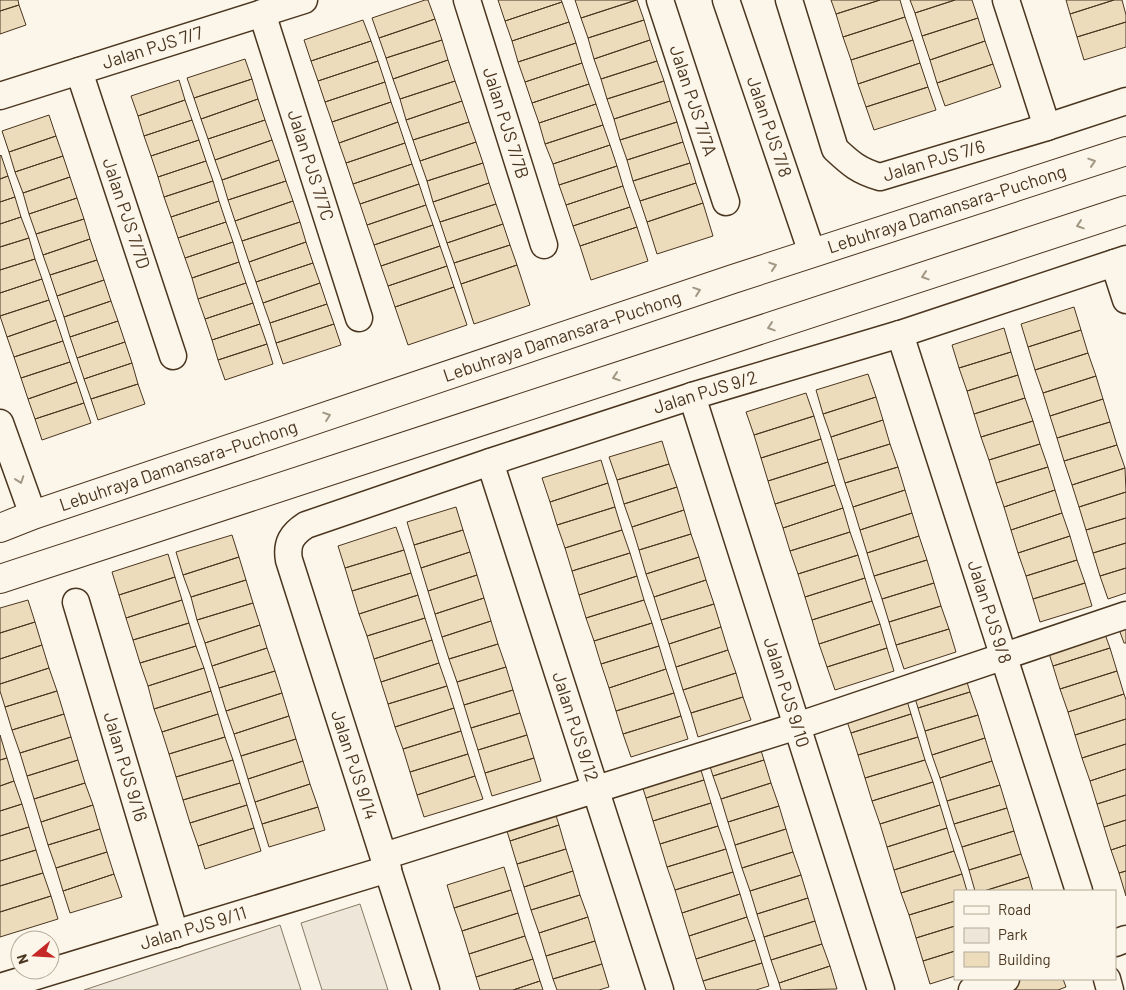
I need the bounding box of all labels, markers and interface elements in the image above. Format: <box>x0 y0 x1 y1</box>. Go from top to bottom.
street label: Jalan PJS 7/7 <box>99 21 206 73</box>
street label: Jalan PJS 7/7A <box>666 42 722 159</box>
street label: Jalan PJS 7/7B <box>479 64 534 181</box>
street label: Jalan PJS 7/8 <box>743 73 797 180</box>
street label: Jalan PJS 7/7C <box>283 107 339 223</box>
street label: Jalan PJS 7/6 <box>880 134 987 185</box>
street label: Jalan PJS 7/7D <box>98 155 155 271</box>
one-way arrow <box>1087 158 1096 168</box>
street label: Lebuhraya Damansara–Puchong <box>824 159 1069 258</box>
one-way arrow <box>1076 220 1084 230</box>
one-way arrow <box>768 261 777 271</box>
one-way arrow <box>922 270 930 280</box>
street label: Lebuhraya Damansara–Puchong <box>440 285 684 386</box>
one-way arrow <box>692 287 701 297</box>
one-way arrow <box>767 321 776 331</box>
street label: Jalan PJS 9/2 <box>650 365 760 418</box>
one-way arrow <box>613 371 621 381</box>
one-way arrow <box>323 412 331 422</box>
street label: Lebuhraya Damansara–Puchong <box>56 415 300 515</box>
one-way arrow <box>14 475 24 484</box>
street label: Jalan PJS 9/8 <box>963 557 1017 666</box>
street label: Jalan PJS 9/10 <box>759 634 815 750</box>
street label: Jalan PJS 9/12 <box>548 669 604 784</box>
street label: Jalan PJS 9/14 <box>327 707 383 822</box>
street label: Jalan PJS 9/16 <box>99 709 153 824</box>
legend <box>954 890 1116 980</box>
text: Road <box>998 900 1031 918</box>
street label: Jalan PJS 9/11 <box>137 901 249 954</box>
text: Park <box>998 925 1028 943</box>
north arrow <box>10 930 60 980</box>
text: Building <box>998 950 1051 968</box>
text: N <box>13 952 32 966</box>

